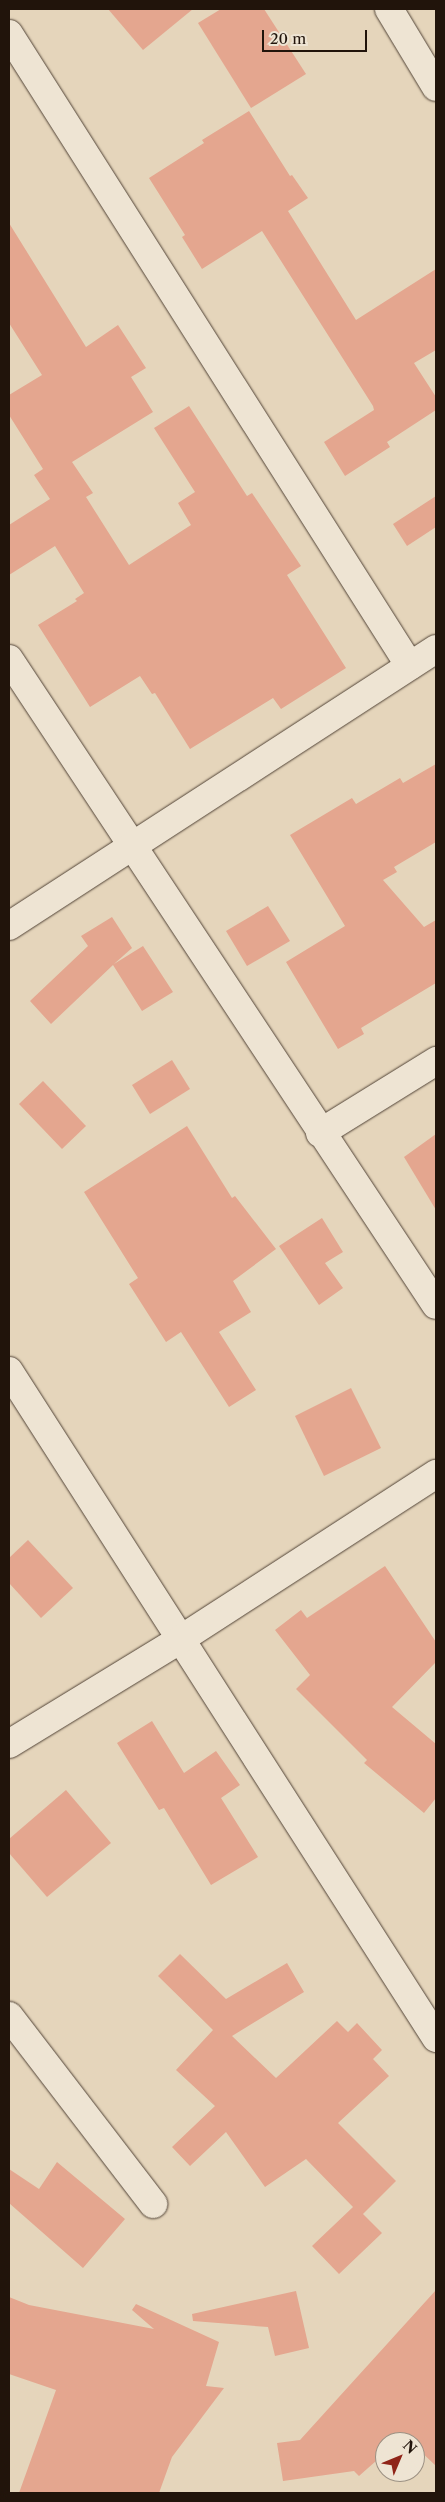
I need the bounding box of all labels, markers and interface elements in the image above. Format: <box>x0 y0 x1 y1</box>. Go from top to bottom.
scale bar <box>265 20 370 52</box>
text: 20 m <box>270 29 306 48</box>
north arrow <box>375 2432 425 2482</box>
text: N <box>399 2436 421 2458</box>

